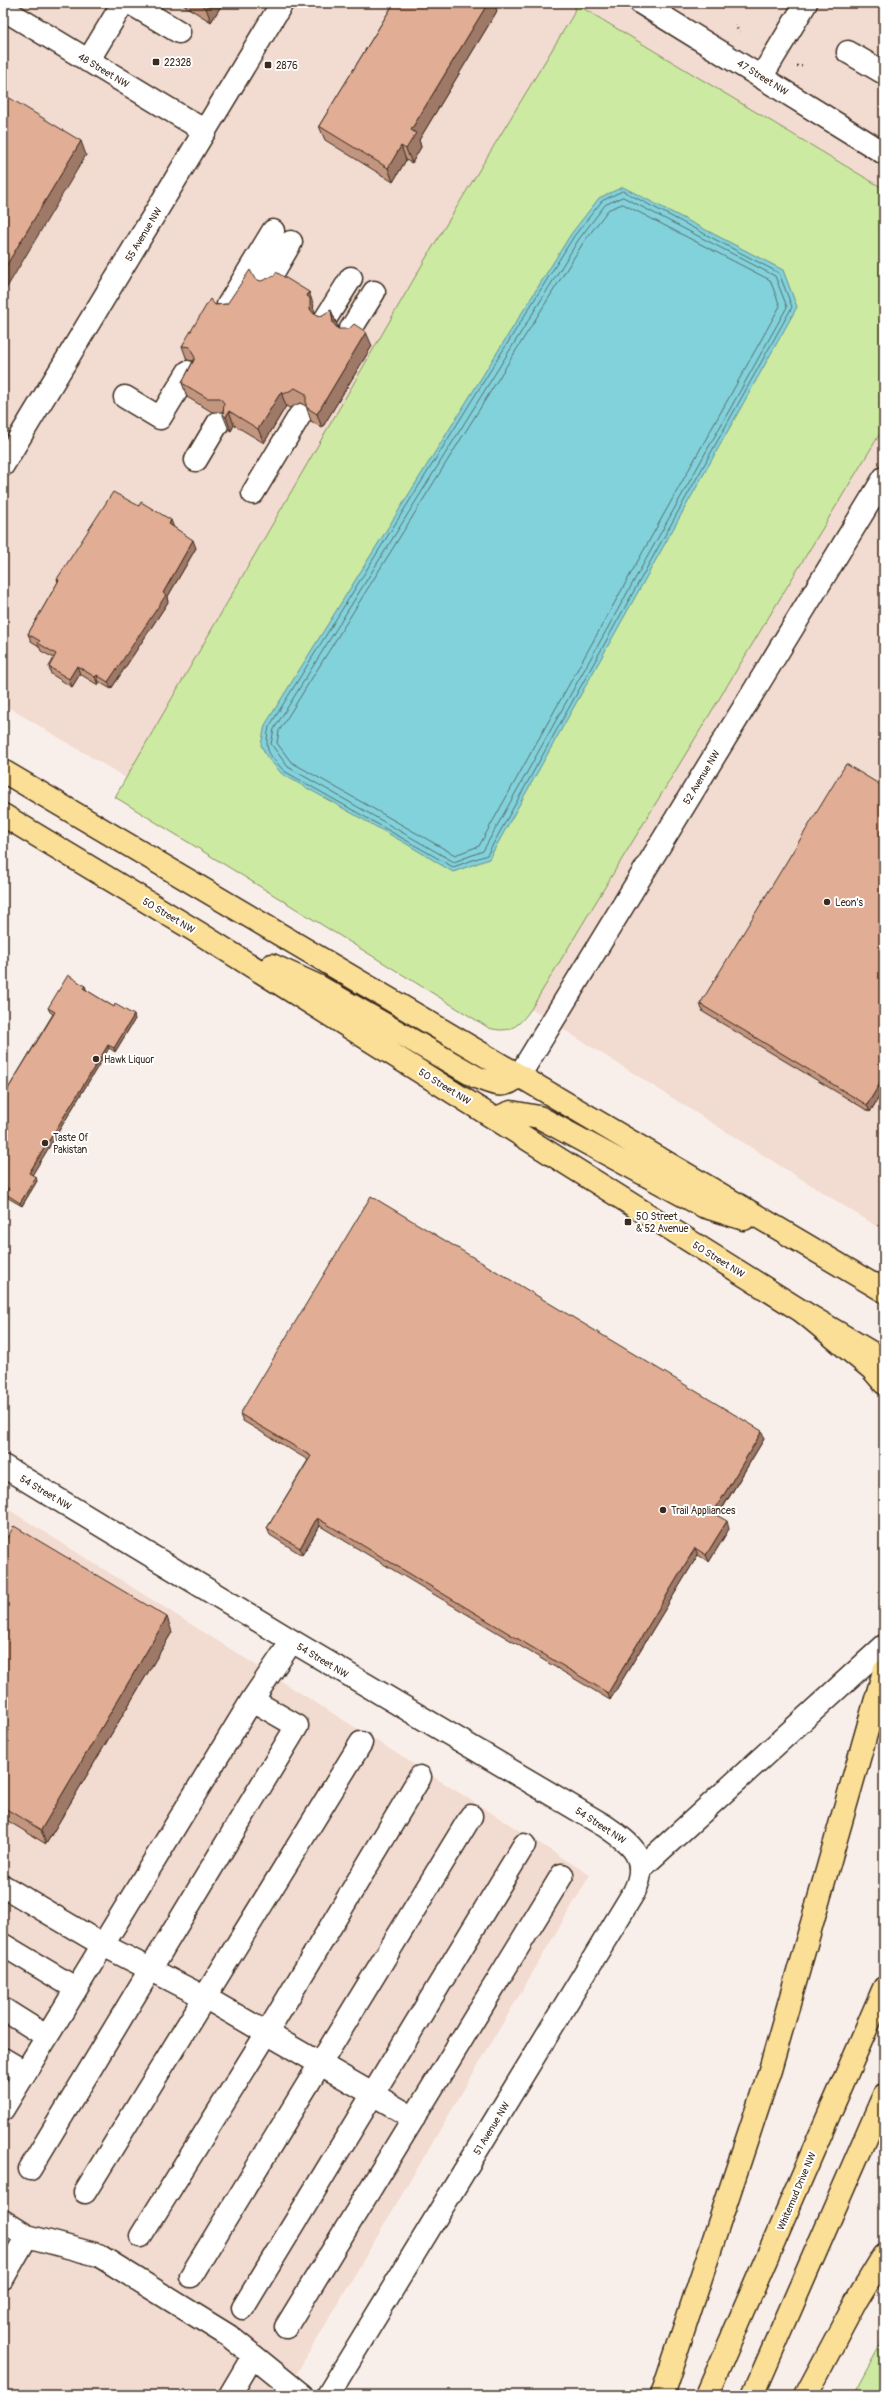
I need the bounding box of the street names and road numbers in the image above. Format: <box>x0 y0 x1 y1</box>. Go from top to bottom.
street label: 48 Street NW <box>76 51 132 91</box>
street label: 47 Street NW <box>735 57 791 99</box>
street label: 55 Avenue NW <box>123 205 165 264</box>
street label: 52 Avenue NW <box>681 748 723 807</box>
street label: 50 Street NW <box>140 896 197 936</box>
street label: 50 Street NW <box>416 1066 473 1108</box>
street label: 50 Street NW <box>690 1239 747 1281</box>
street label: 54 Street NW <box>18 1473 74 1513</box>
street label: 54 Street NW <box>295 1641 351 1681</box>
street label: 54 Street NW <box>573 1805 628 1847</box>
street label: 51 Avenue NW <box>471 2099 513 2157</box>
street label: Whitemud Drive NW <box>775 2150 819 2232</box>

